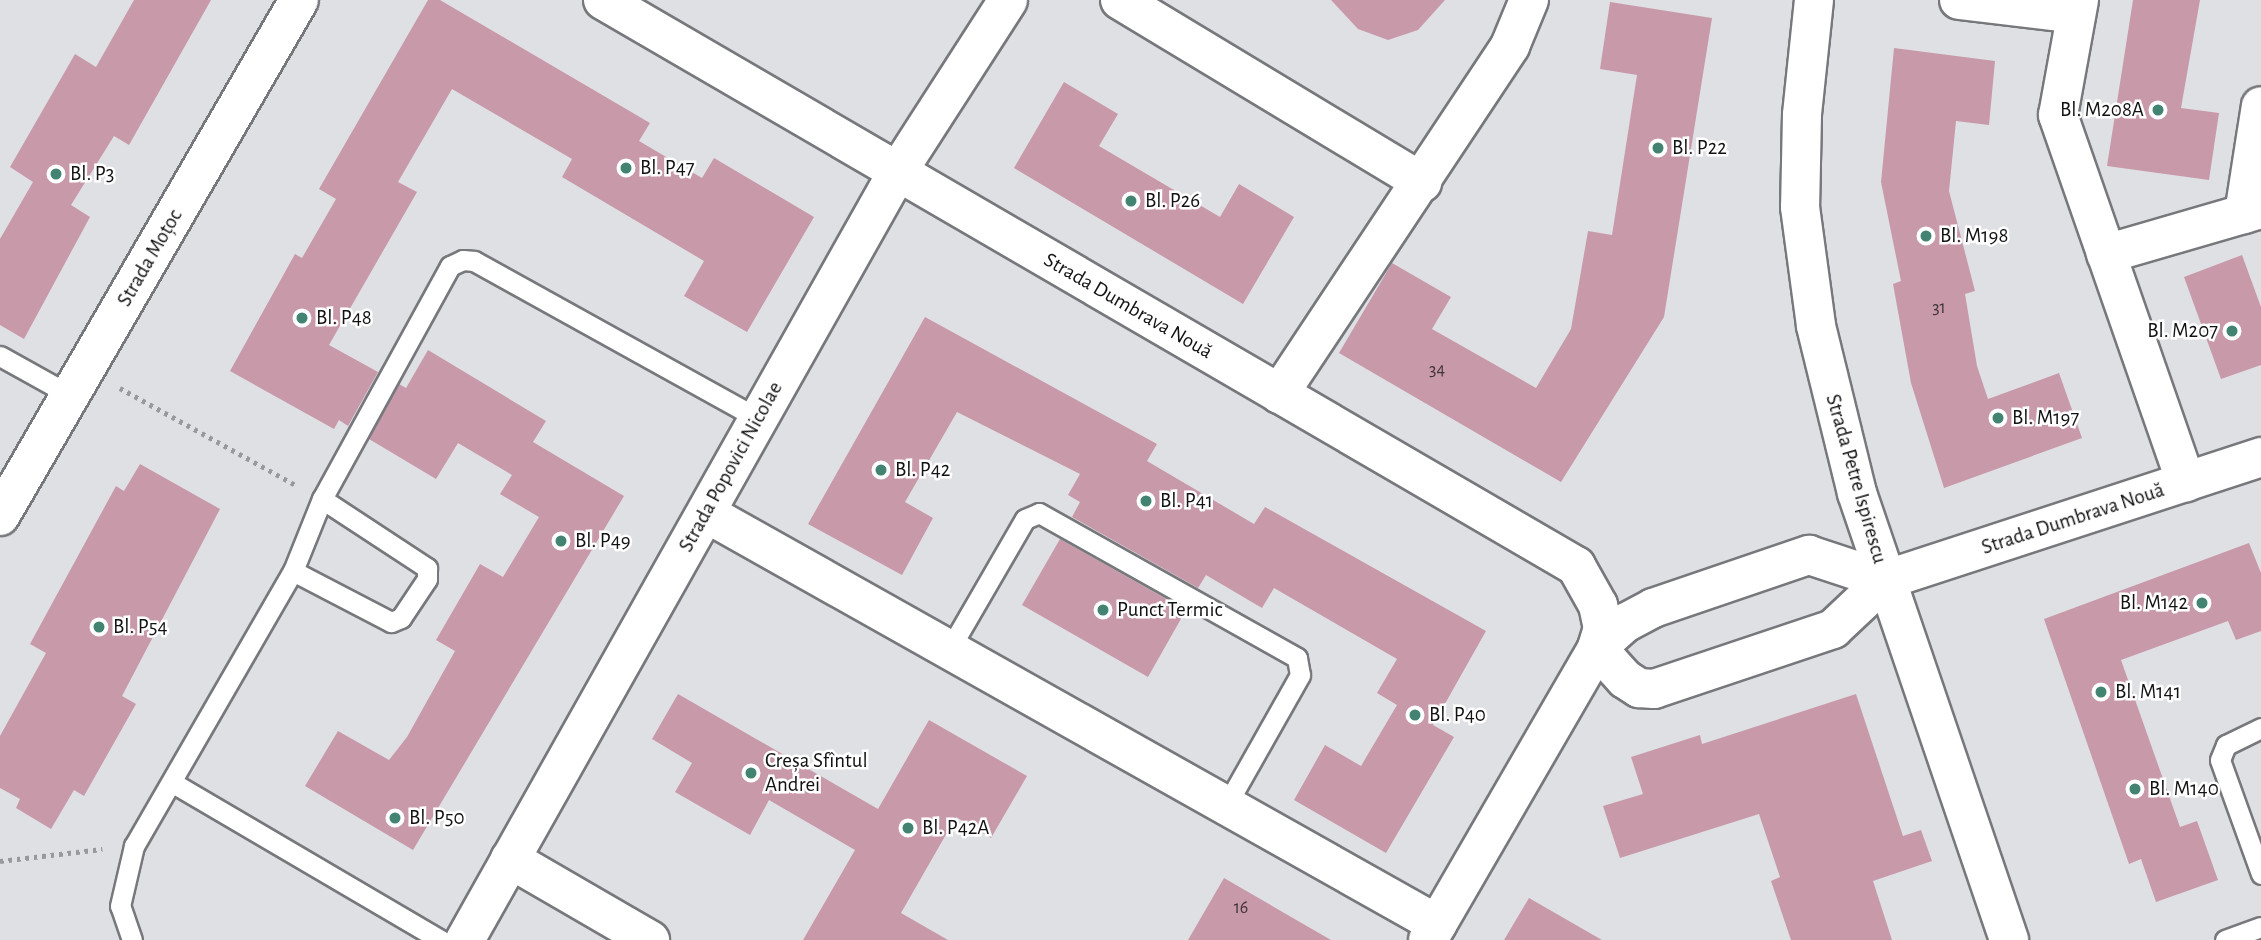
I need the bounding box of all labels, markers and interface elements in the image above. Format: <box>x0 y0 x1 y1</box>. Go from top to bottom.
place label: Bl. M208A <box>2060 97 2144 123</box>
marker: Bl. M208A <box>2150 102 2166 118</box>
place label: Bl. P22 <box>1672 135 1727 161</box>
marker: Bl. P22 <box>1650 140 1666 156</box>
place label: Bl. P47 <box>640 155 695 181</box>
marker: Bl. P47 <box>618 160 634 176</box>
place label: Bl. P3 <box>70 161 114 187</box>
marker: Bl. P3 <box>48 166 64 182</box>
place label: Bl. P26 <box>1145 188 1200 214</box>
marker: Bl. P26 <box>1123 193 1139 209</box>
street label: Strada Moțoc <box>112 205 188 311</box>
place label: Bl. M198 <box>1940 223 2008 249</box>
marker: Bl. M198 <box>1918 228 1934 244</box>
street label: Strada Dumbrava Nouă <box>1039 247 1217 365</box>
house number: 31 <box>1932 297 1946 319</box>
place label: Bl. P48 <box>316 305 372 331</box>
marker: Bl. P48 <box>294 310 310 326</box>
place label: Bl. M207 <box>2147 318 2218 344</box>
marker: Bl. M207 <box>2224 323 2240 339</box>
house number: 34 <box>1429 359 1445 381</box>
street label: Strada Popovici Nicolae <box>674 377 788 557</box>
street label: Strada Petre Ispirescu <box>1820 391 1892 567</box>
place label: Bl. M197 <box>2012 405 2079 431</box>
marker: Bl. M197 <box>1990 410 2006 426</box>
place label: Bl. P42 <box>895 457 950 483</box>
marker: Bl. P42 <box>873 462 889 478</box>
street label: Strada Dumbrava Nouă <box>1978 478 2168 560</box>
place label: Bl. P41 <box>1160 488 1213 514</box>
marker: Bl. P41 <box>1138 493 1154 509</box>
place label: Bl. P49 <box>575 528 631 554</box>
marker: Bl. P49 <box>553 533 569 549</box>
place label: Bl. M142 <box>2120 590 2188 616</box>
marker: Bl. M142 <box>2194 595 2210 611</box>
place label: Punct Termic <box>1117 597 1223 623</box>
marker: Punct Termic <box>1095 602 1111 618</box>
place label: Bl. P54 <box>113 614 168 640</box>
marker: Bl. P54 <box>91 619 107 635</box>
place label: Bl. M141 <box>2115 679 2181 705</box>
marker: Bl. M141 <box>2093 684 2109 700</box>
place label: Bl. P40 <box>1429 702 1486 728</box>
marker: Bl. P40 <box>1407 707 1423 723</box>
place label: Creșa Sfîntul Andrei <box>765 748 868 798</box>
marker: Creșa Sfîntul Andrei <box>743 765 759 781</box>
place label: Bl. M140 <box>2149 776 2219 802</box>
marker: Bl. M140 <box>2127 781 2143 797</box>
place label: Bl. P50 <box>409 805 465 831</box>
marker: Bl. P50 <box>387 810 403 826</box>
place label: Bl. P42A <box>922 815 989 841</box>
marker: Bl. P42A <box>900 820 916 836</box>
house number: 16 <box>1234 897 1248 919</box>

